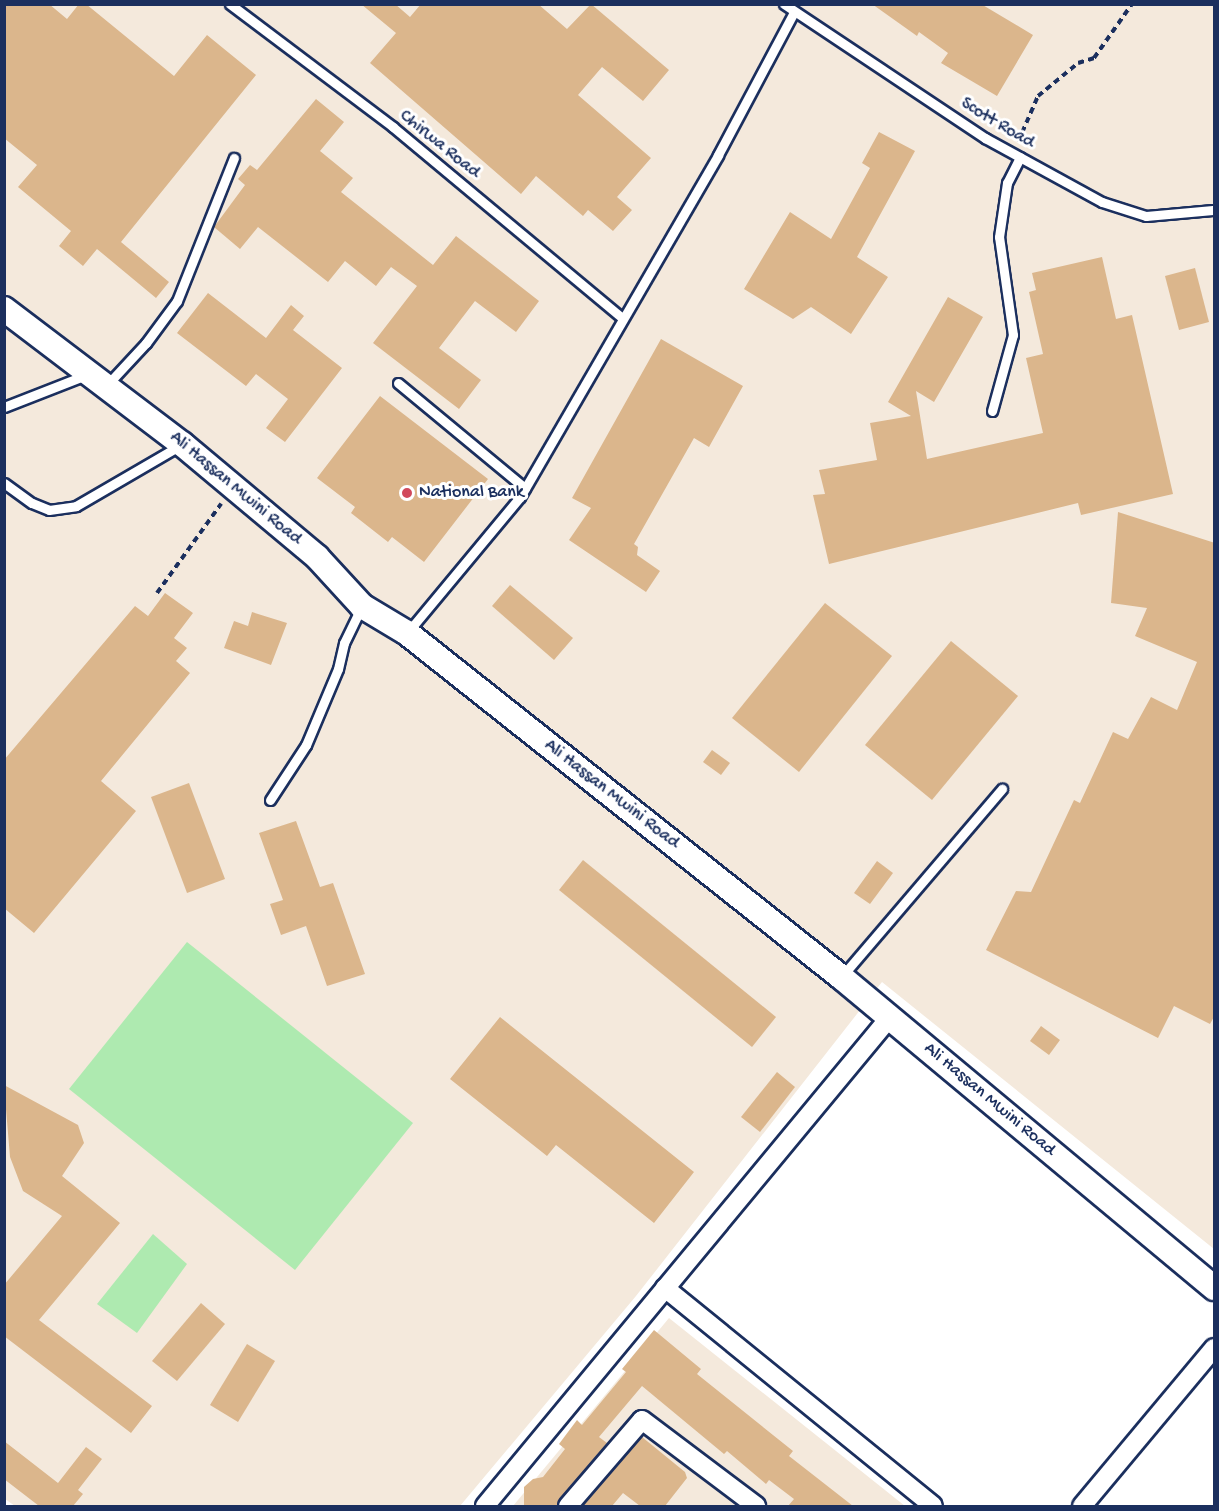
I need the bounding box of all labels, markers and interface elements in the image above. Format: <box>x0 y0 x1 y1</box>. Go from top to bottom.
street label: Scott Road <box>956 94 1038 154</box>
street label: Chirwa Road <box>394 106 484 184</box>
street label: Ali Hassan Mwini Road <box>165 428 305 550</box>
place label: National Bank <box>419 482 524 504</box>
marker: National Bank <box>400 486 414 500</box>
street label: Ali Hassan Mwini Road <box>539 736 683 854</box>
street label: Ali Hassan Mwini Road <box>919 1039 1059 1161</box>

